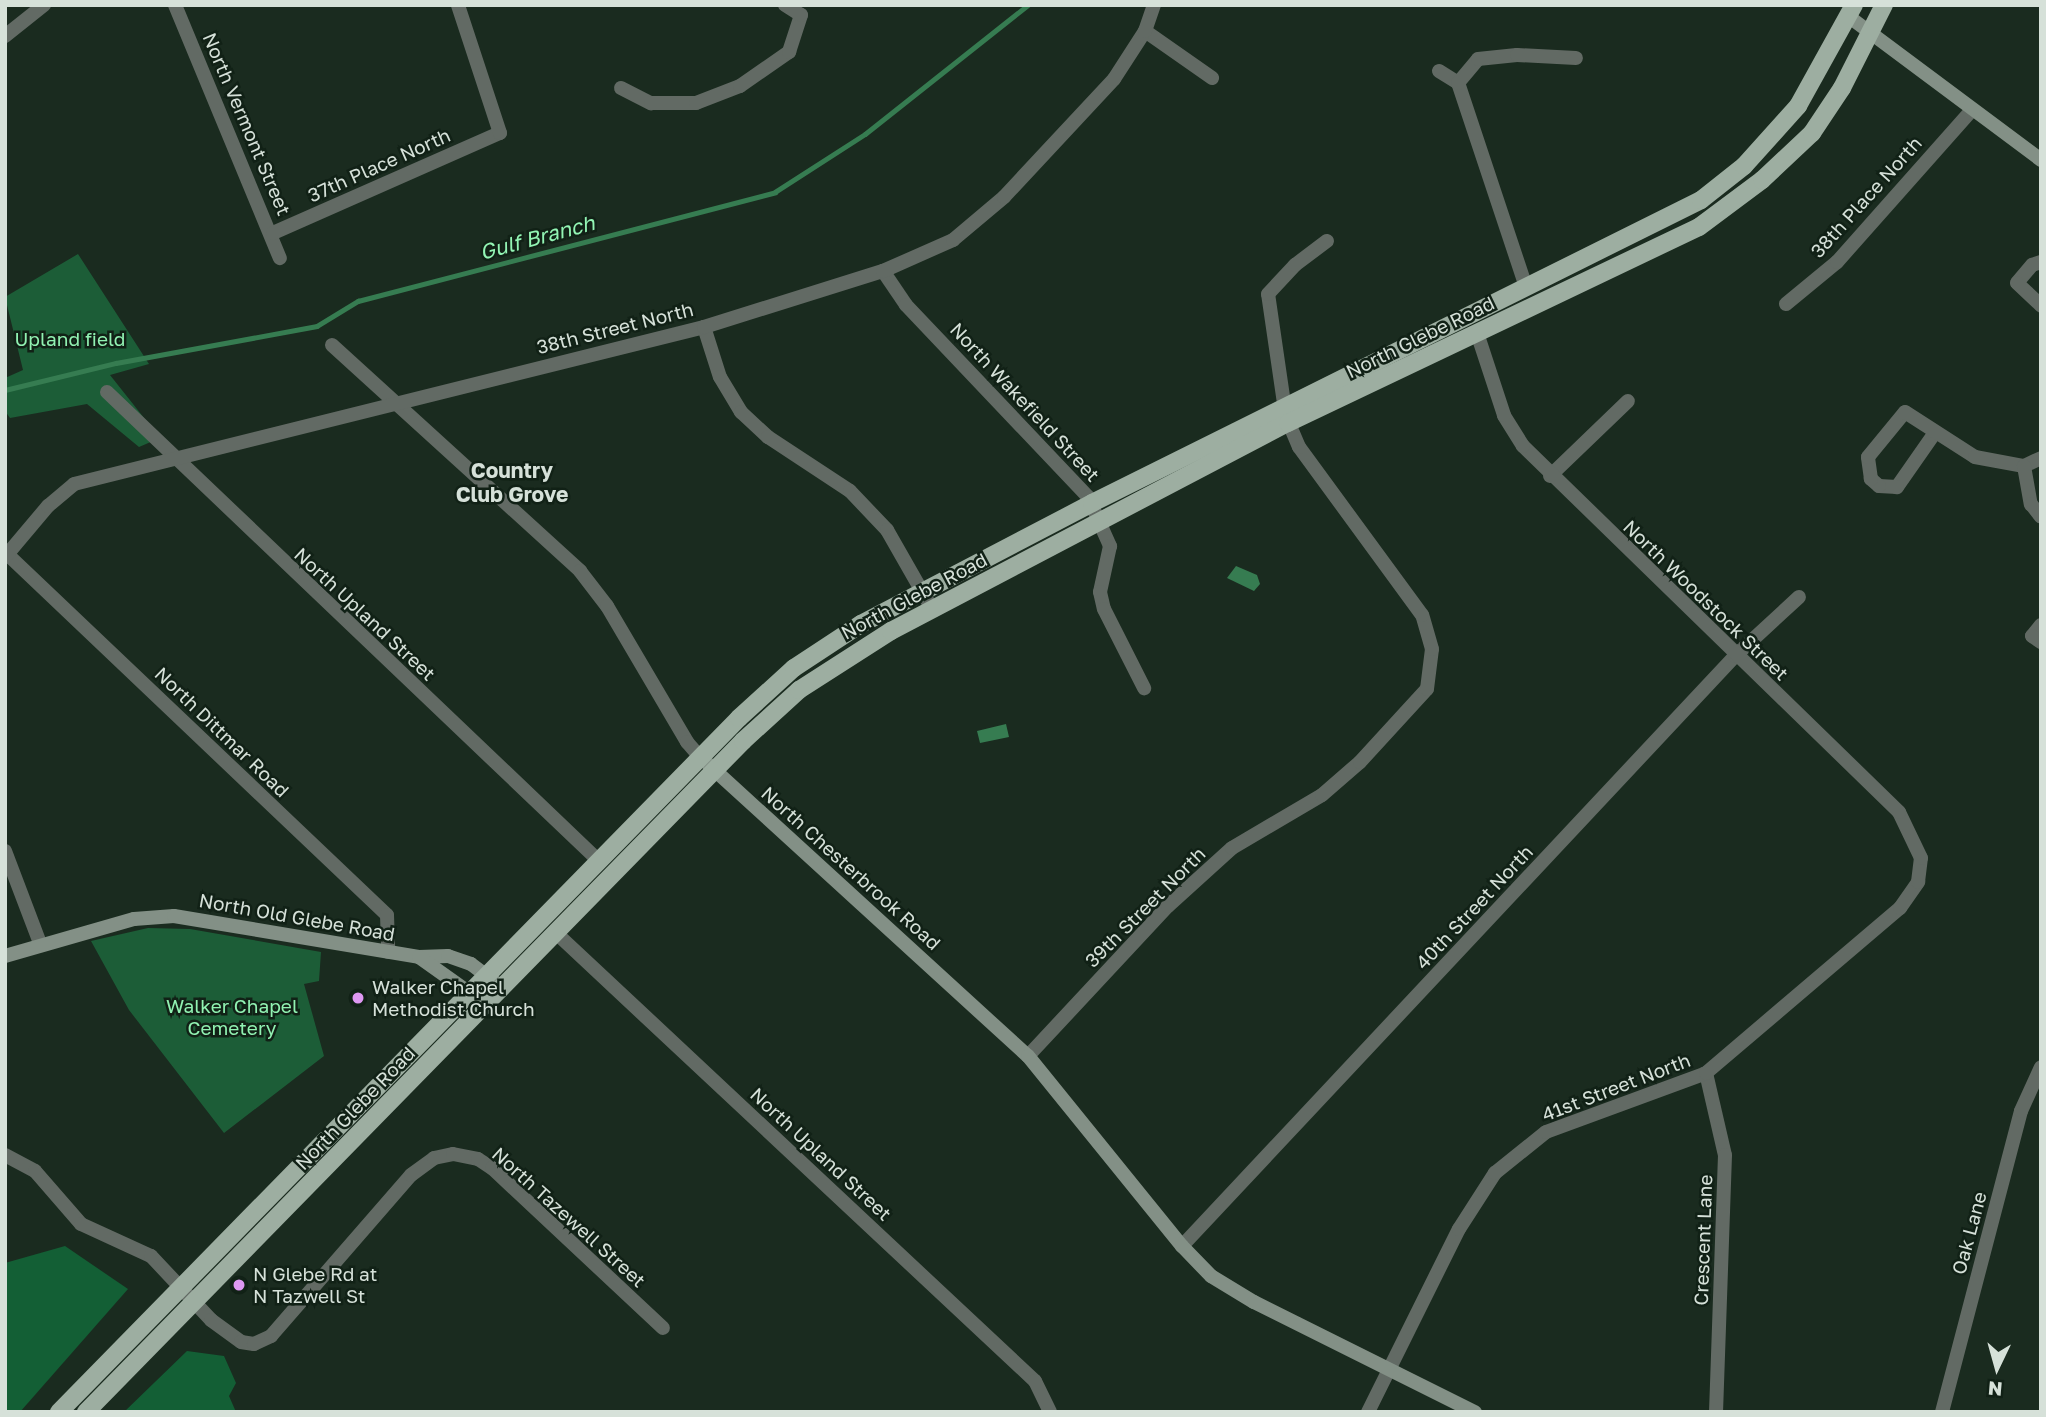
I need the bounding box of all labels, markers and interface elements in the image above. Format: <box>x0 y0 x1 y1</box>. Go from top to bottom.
street label: North Vermont Street <box>198 29 296 219</box>
street label: 37th Place North <box>304 123 454 207</box>
street label: 38th Place North <box>1806 132 1926 262</box>
water label: Gulf Branch <box>477 210 597 264</box>
street label: North Glebe Road <box>1342 291 1498 383</box>
street label: 38th Street North <box>534 298 696 358</box>
street label: North Wakefield Street <box>946 318 1104 486</box>
park label: Upland field <box>14 328 126 350</box>
district label: Country Club Grove <box>456 457 568 507</box>
street label: North Woodstock Street <box>1619 515 1793 685</box>
street label: North Upland Street <box>290 543 440 685</box>
street label: North Glebe Road <box>837 548 991 644</box>
street label: North Dittmar Road <box>150 662 294 802</box>
street label: North Chesterbrook Road <box>757 782 945 954</box>
street label: 40th Street North <box>1411 840 1537 974</box>
street label: 39th Street North <box>1080 842 1210 972</box>
street label: North Old Glebe Road <box>197 889 397 945</box>
place label: Walker Chapel Methodist Church <box>372 976 535 1020</box>
marker: Walker Chapel Methodist Church <box>350 990 366 1006</box>
park label: Walker Chapel Cemetery <box>166 995 298 1039</box>
street label: North Glebe Road <box>291 1042 419 1174</box>
street label: 41st Street North <box>1539 1048 1693 1126</box>
street label: North Upland Street <box>746 1083 896 1225</box>
street label: North Tazewell Street <box>488 1142 650 1292</box>
street label: Crescent Lane <box>1689 1174 1717 1306</box>
street label: Oak Lane <box>1947 1189 1991 1277</box>
place label: N Glebe Rd at N Tazwell St <box>253 1263 377 1307</box>
marker: N Glebe Rd at N Tazwell St <box>231 1277 247 1293</box>
north arrow <box>1962 1333 2032 1403</box>
text: N <box>1987 1377 2003 1402</box>

